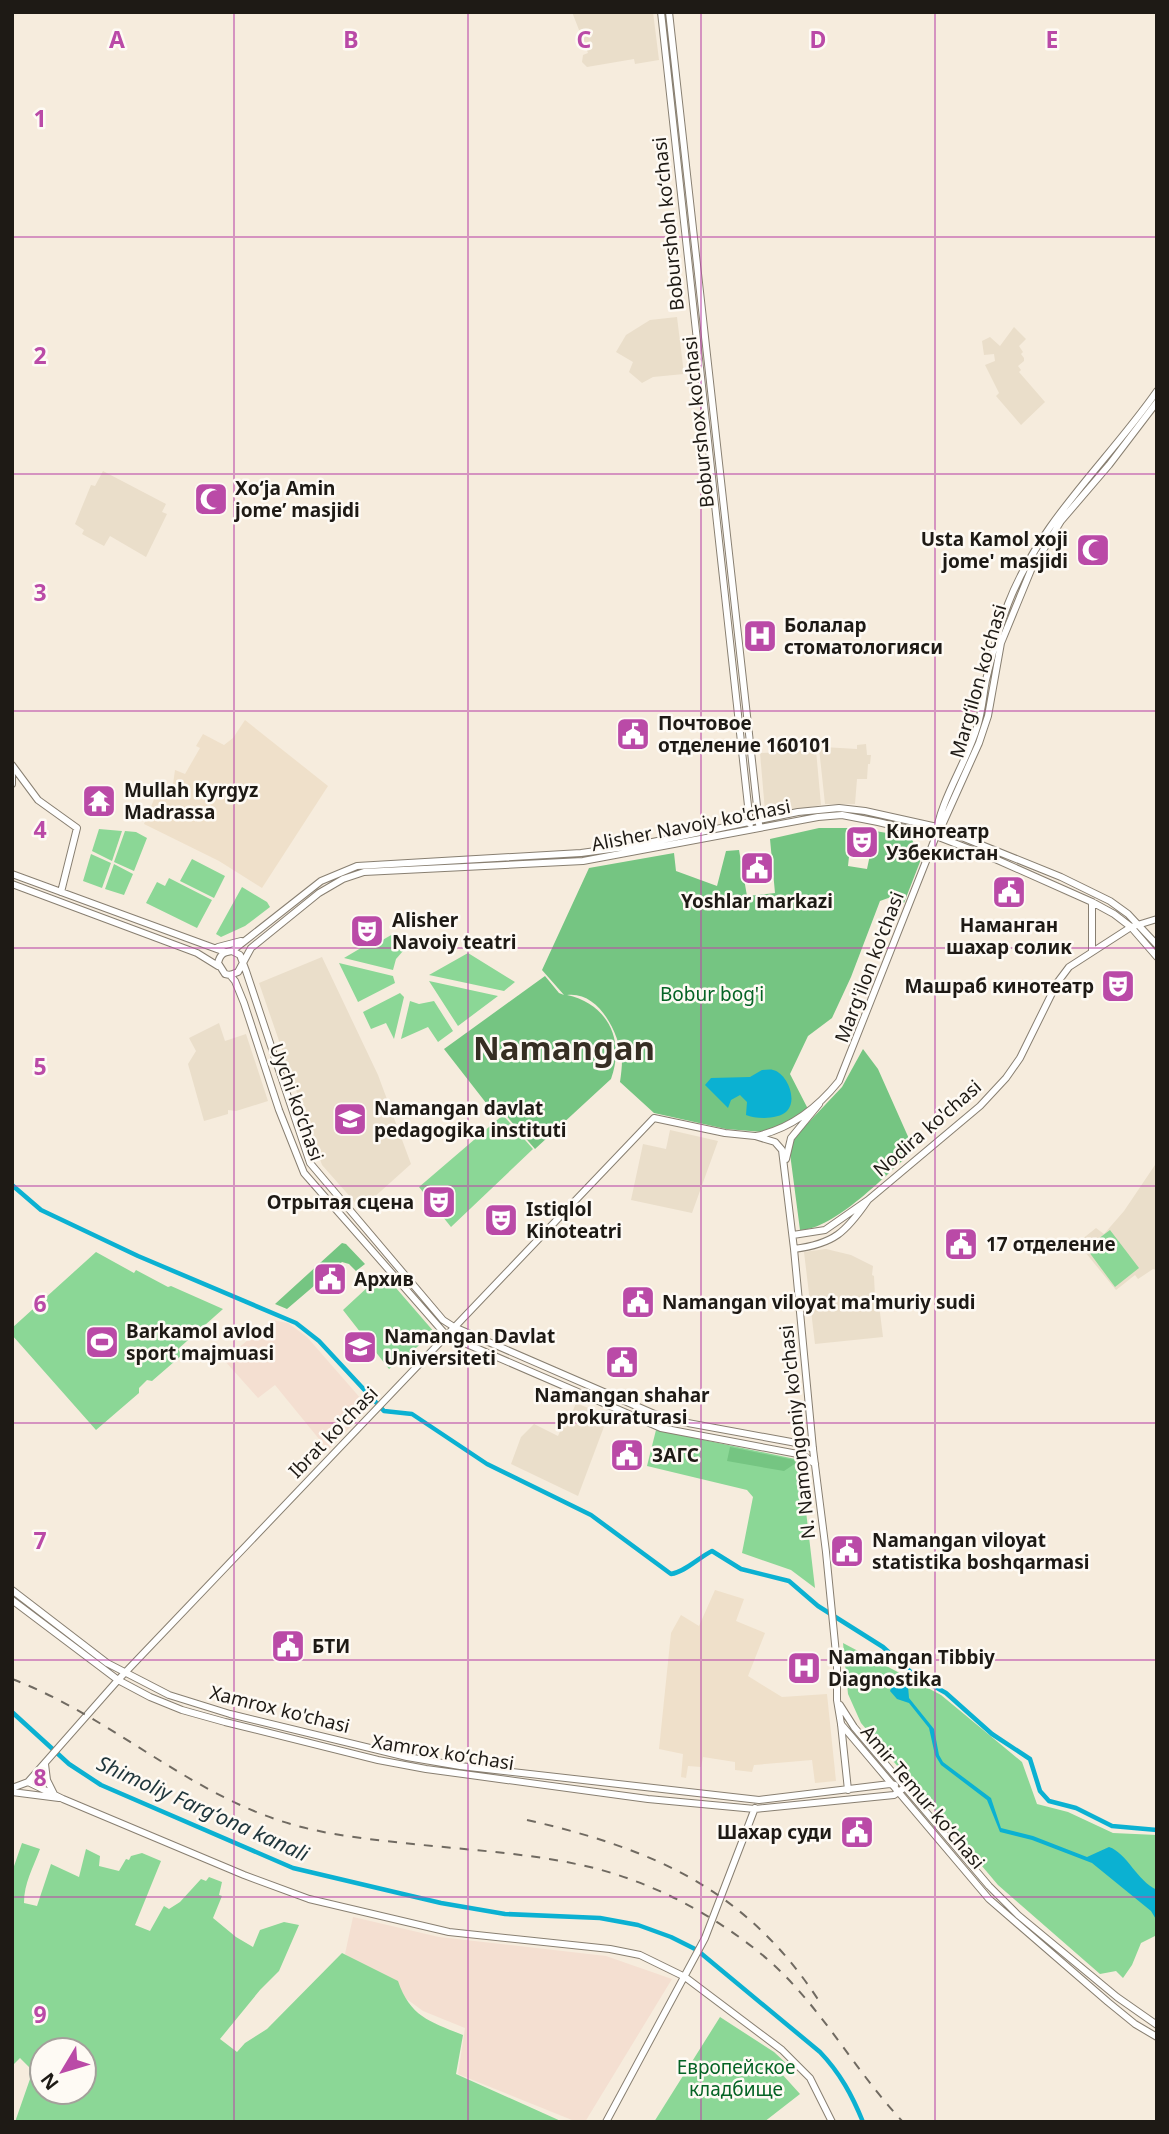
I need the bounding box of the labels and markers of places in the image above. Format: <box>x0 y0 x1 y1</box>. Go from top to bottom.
place label: Xo‘ja Amin jome’ masjidi <box>234 475 360 523</box>
mosque icon: Xo‘ja Amin jome’ masjidi <box>192 480 230 518</box>
place label: Usta Kamol xoji jome' masjidi <box>921 526 1068 574</box>
mosque icon: Usta Kamol xoji jome' masjidi <box>1074 531 1112 569</box>
place label: Болалар стоматологияси <box>784 612 943 660</box>
hospital icon: Болалар стоматологияси <box>741 617 779 655</box>
place label: Почтовое отделение 160101 <box>658 710 831 758</box>
public building icon: Почтовое отделение 160101 <box>614 715 652 753</box>
place label: Mullah Kyrgyz Madrassa <box>124 777 258 825</box>
temple icon: Mullah Kyrgyz Madrassa <box>80 782 118 820</box>
place label: Кинотеатр Узбекистан <box>886 818 998 866</box>
theatre icon: Кинотеатр Узбекистан <box>843 823 881 861</box>
public building icon: Yoshlar markazi <box>738 849 776 887</box>
public building icon: Наманган шахар солик <box>990 873 1028 911</box>
place label: Yoshlar markazi <box>681 888 833 914</box>
place label: Alisher Navoiy teatri <box>392 907 516 955</box>
theatre icon: Alisher Navoiy teatri <box>348 912 386 950</box>
place label: Наманган шахар солик <box>946 912 1072 960</box>
theatre icon: Машраб кинотеатр <box>1099 967 1137 1005</box>
place label: Машраб кинотеатр <box>905 973 1094 999</box>
place label: Namangan davlat pedagogika instituti <box>374 1095 566 1143</box>
school or university icon: Namangan davlat pedagogika instituti <box>331 1100 369 1138</box>
theatre icon: Отрытая сцена <box>420 1183 458 1221</box>
place label: Отрытая сцена <box>267 1189 414 1215</box>
place label: Istiqlol Kinoteatri <box>526 1196 622 1244</box>
theatre icon: Istiqlol Kinoteatri <box>482 1201 520 1239</box>
public building icon: 17 отделение <box>942 1225 980 1263</box>
place label: 17 отделение <box>986 1231 1116 1257</box>
public building icon: Архив <box>311 1260 349 1298</box>
place label: Архив <box>354 1266 414 1292</box>
public building icon: Namangan viloyat ma'muriy sudi <box>619 1283 657 1321</box>
place label: Namangan viloyat ma'muriy sudi <box>662 1289 975 1315</box>
place label: Barkamol avlod sport majmuasi <box>126 1318 274 1366</box>
sports icon: Barkamol avlod sport majmuasi <box>83 1323 121 1361</box>
place label: Namangan Davlat Universiteti <box>384 1323 555 1371</box>
school or university icon: Namangan Davlat Universiteti <box>341 1328 379 1366</box>
public building icon: Namangan shahar prokuraturasi <box>603 1343 641 1381</box>
place label: Namangan shahar prokuraturasi <box>534 1382 710 1430</box>
public building icon: ЗАГС <box>608 1436 646 1474</box>
place label: ЗАГС <box>652 1442 699 1468</box>
place label: Namangan viloyat statistika boshqarmasi <box>872 1527 1089 1575</box>
public building icon: Namangan viloyat statistika boshqarmasi <box>828 1532 866 1570</box>
public building icon: БТИ <box>269 1627 307 1665</box>
place label: БТИ <box>312 1633 350 1659</box>
place label: Namangan Tibbiy Diagnostika <box>828 1644 995 1692</box>
hospital icon: Namangan Tibbiy Diagnostika <box>785 1649 823 1687</box>
public building icon: Шахар суди <box>838 1813 876 1851</box>
place label: Шахар суди <box>717 1819 832 1845</box>

